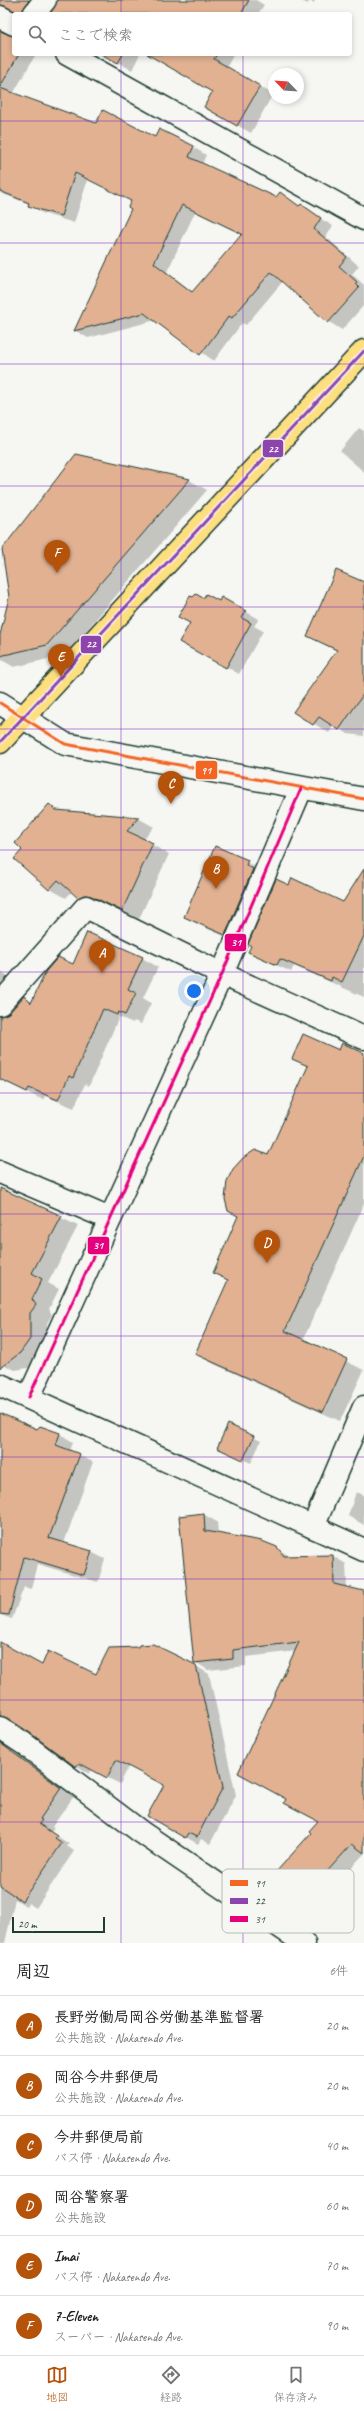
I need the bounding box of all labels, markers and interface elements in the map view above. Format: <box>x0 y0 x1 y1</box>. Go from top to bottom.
search box <box>12 12 352 56</box>
icon: search <box>26 23 48 45</box>
text: ここで検索 <box>58 26 133 45</box>
north arrow <box>268 68 304 104</box>
line badge: 22 <box>262 439 284 458</box>
text: 22 <box>268 442 279 456</box>
pin: F <box>44 540 70 573</box>
line badge: 22 <box>80 635 102 654</box>
text: 22 <box>86 637 97 651</box>
pin: E <box>48 644 74 677</box>
line badge: 91 <box>195 760 218 780</box>
text: 91 <box>201 763 212 777</box>
pin: C <box>158 771 184 804</box>
pin: B <box>203 856 229 889</box>
line badge: 31 <box>224 933 247 952</box>
text: 31 <box>231 935 242 949</box>
pin: A <box>89 940 115 973</box>
your location <box>184 981 204 1001</box>
pin: D <box>254 1230 280 1263</box>
line badge: 31 <box>87 1236 110 1255</box>
text: 31 <box>93 1238 104 1252</box>
legend <box>222 1869 354 1933</box>
text: 91 <box>255 1876 266 1890</box>
text: 22 <box>255 1894 266 1908</box>
text: 31 <box>255 1912 266 1926</box>
scale bar <box>12 1915 105 1934</box>
text: 20 m <box>18 1917 37 1931</box>
text: 周辺 <box>16 1961 50 1982</box>
text: 6件 <box>329 1963 348 1979</box>
text: 長野労働局岡谷労働基準監督署 <box>54 2008 264 2027</box>
text: A <box>26 2018 32 2034</box>
text: 20 m <box>326 2018 348 2034</box>
text: 公共施設 · Nakasendo Ave. <box>54 2030 183 2046</box>
text: 岡谷今井郵便局 <box>54 2068 159 2087</box>
text: B <box>26 2078 32 2094</box>
text: 20 m <box>326 2078 348 2094</box>
text: 公共施設 · Nakasendo Ave. <box>54 2090 183 2106</box>
text: 今井郵便局前 <box>54 2128 144 2147</box>
text: C <box>26 2138 32 2154</box>
text: 40 m <box>326 2138 348 2154</box>
text: バス停 · Nakasendo Ave. <box>54 2150 170 2166</box>
text: 岡谷警察署 <box>54 2188 129 2207</box>
text: D <box>25 2198 33 2214</box>
text: 60 m <box>326 2198 348 2214</box>
text: 公共施設 <box>54 2210 106 2226</box>
text: Imai <box>54 2247 78 2266</box>
text: E <box>26 2258 32 2274</box>
text: 70 m <box>326 2258 348 2274</box>
text: バス停 · Nakasendo Ave. <box>54 2269 170 2285</box>
text: 7-Eleven <box>54 2307 98 2326</box>
text: F <box>26 2318 32 2334</box>
text: 90 m <box>326 2318 348 2334</box>
text: スーパー · Nakasendo Ave. <box>54 2329 183 2345</box>
tab: 地図 <box>46 2364 68 2404</box>
tab: 経路 <box>160 2364 182 2404</box>
tab: 保存済み <box>274 2364 318 2404</box>

